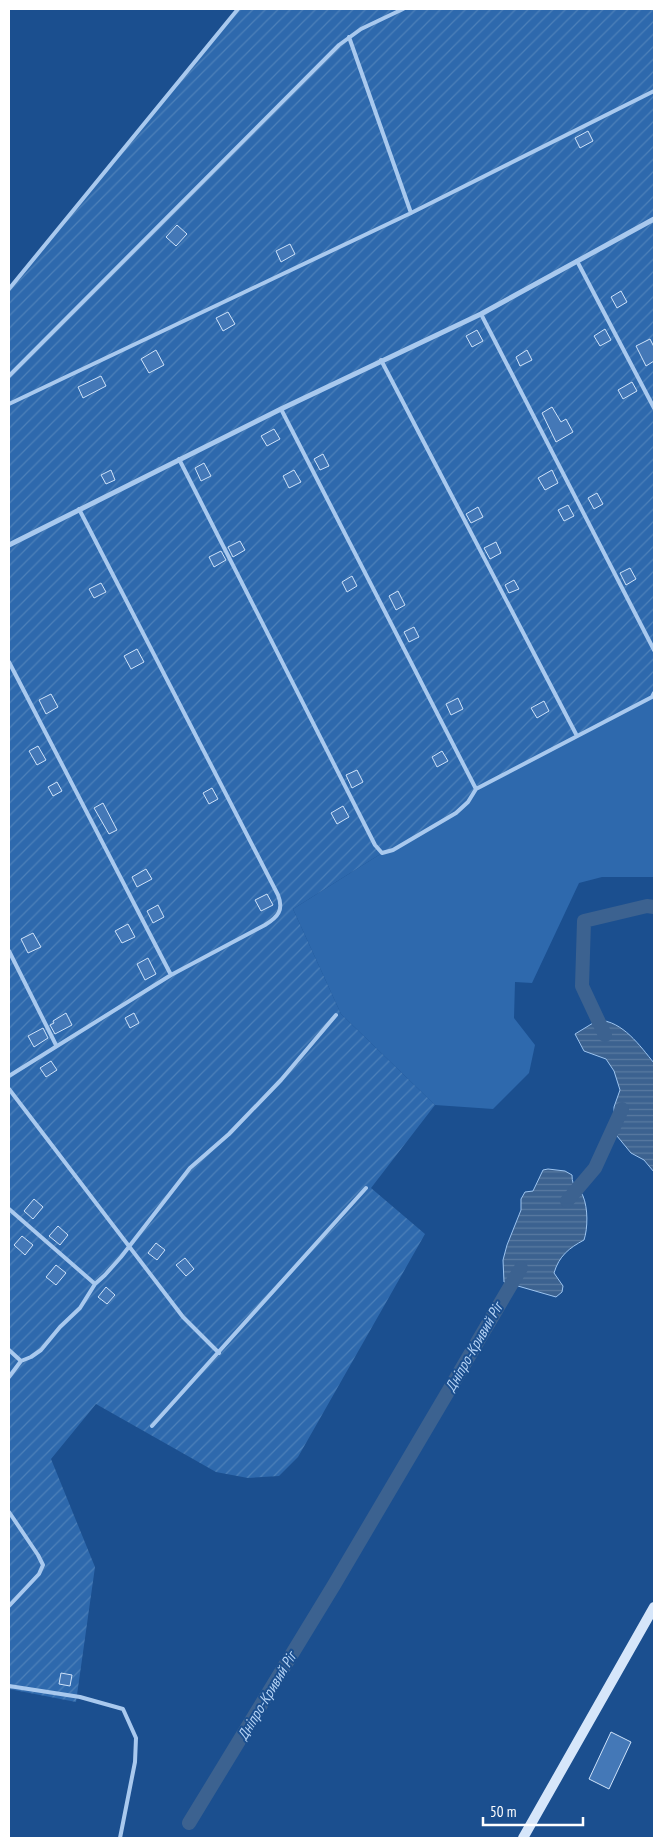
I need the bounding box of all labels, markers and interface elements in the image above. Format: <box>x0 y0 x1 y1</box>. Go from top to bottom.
water label: Дніпро-Кривий Ріг <box>440 1297 508 1395</box>
water label: Дніпро-Кривий Ріг <box>232 1646 302 1744</box>
scale bar <box>483 1794 583 1826</box>
text: 50 m <box>490 1802 516 1821</box>

